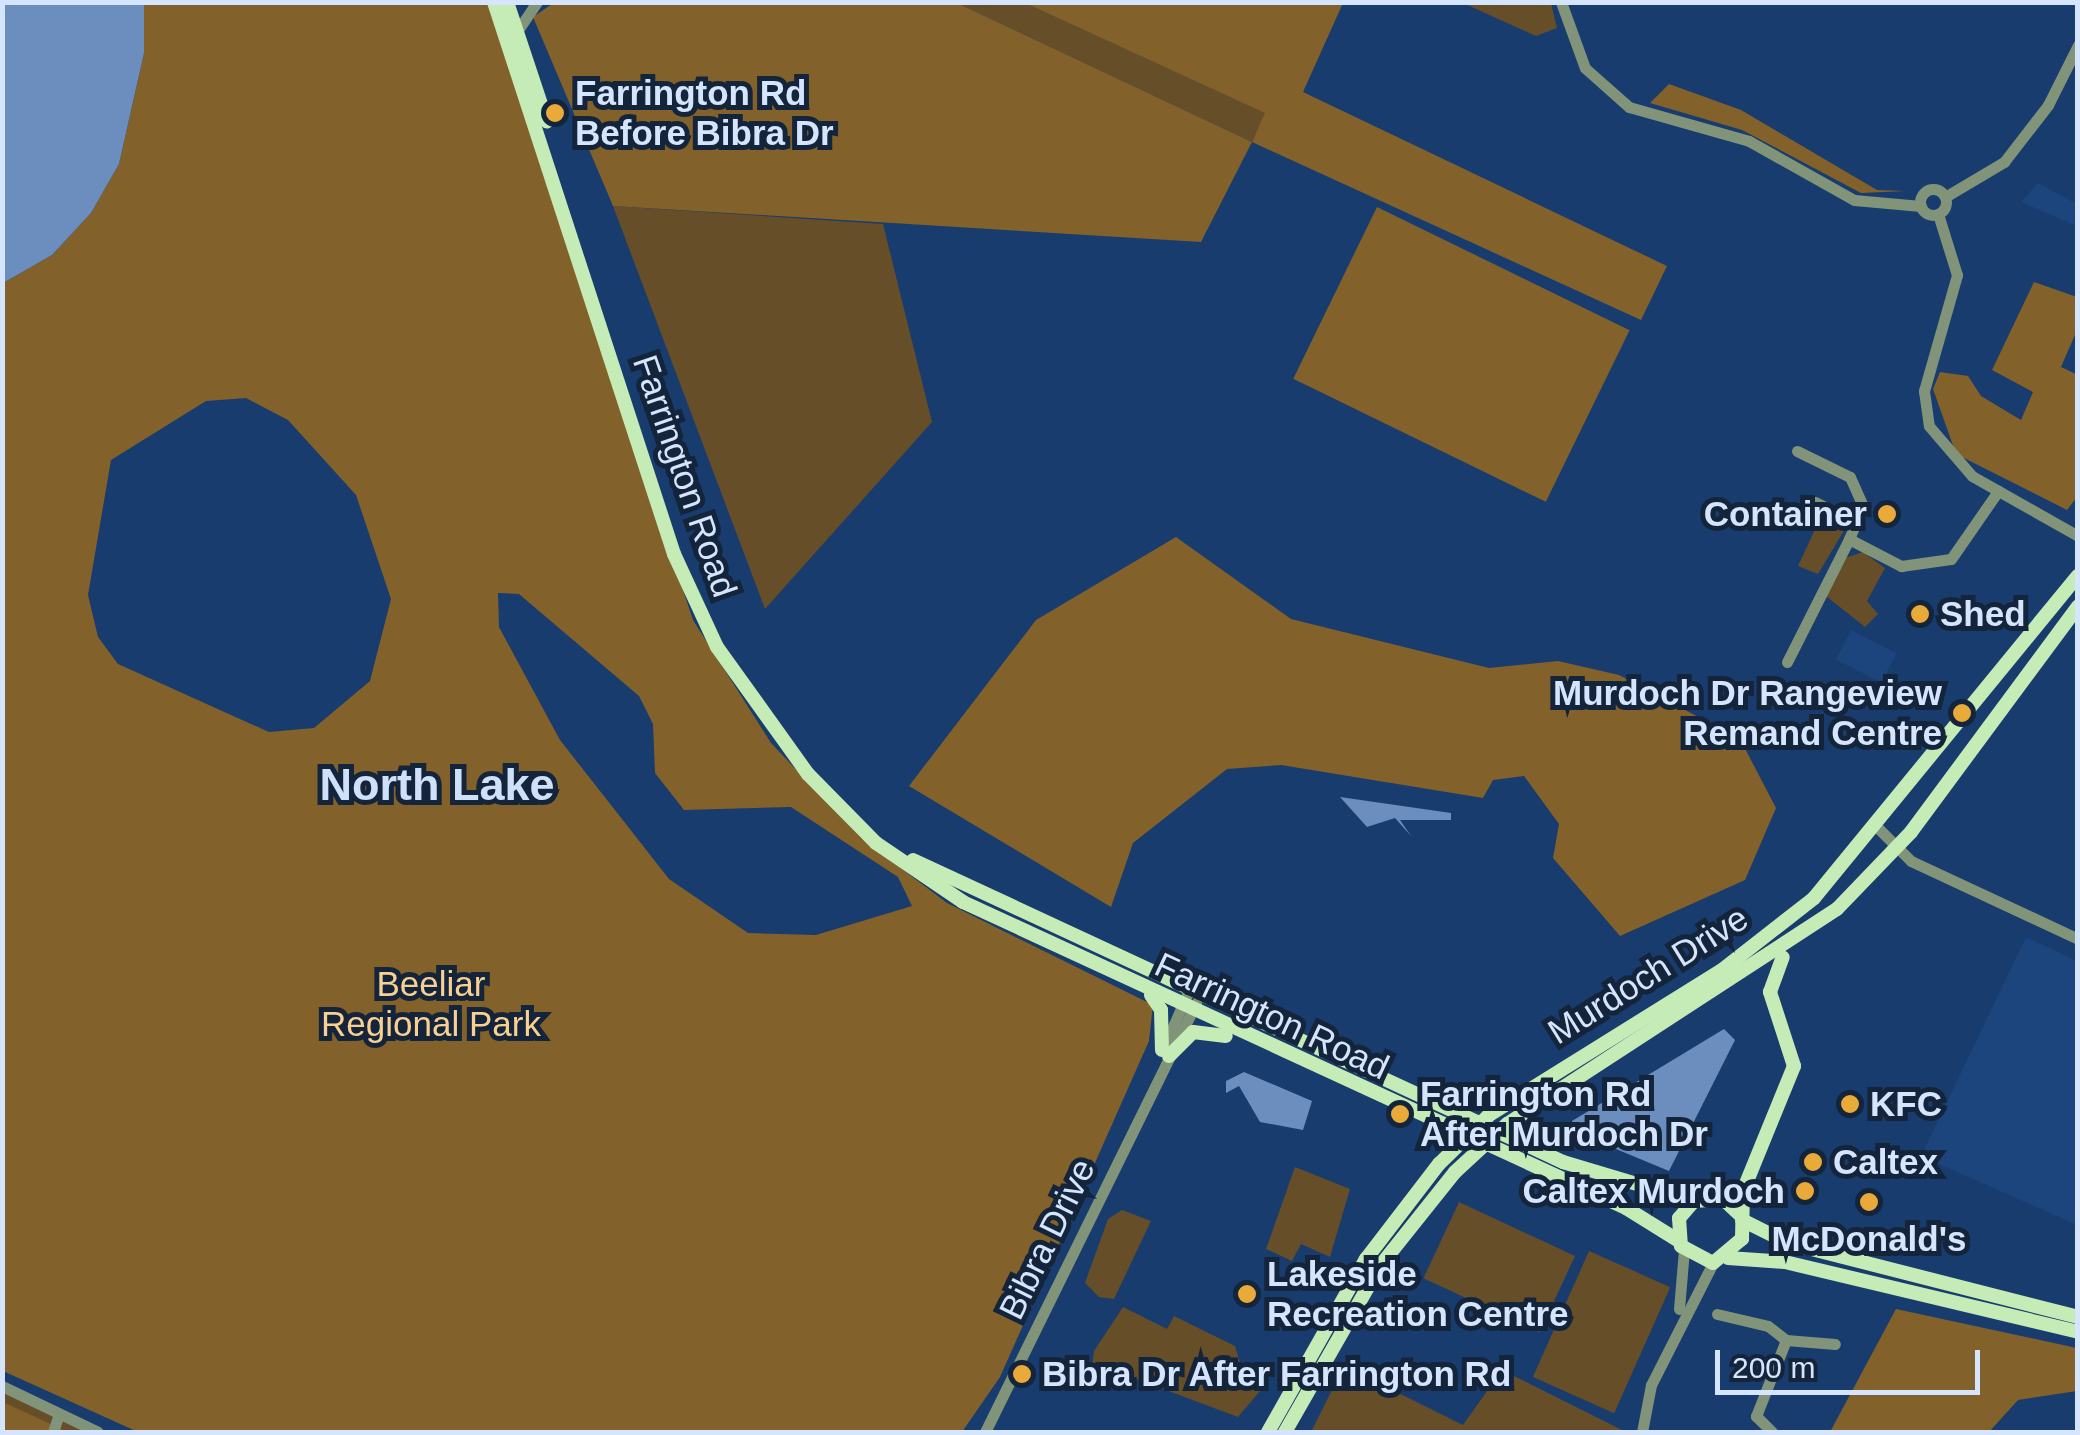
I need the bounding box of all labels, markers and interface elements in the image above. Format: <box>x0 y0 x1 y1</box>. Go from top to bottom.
place label: Farrington Rd Before Bibra Dr <box>575 72 834 154</box>
marker: Farrington Rd Before Bibra Dr <box>544 102 566 124</box>
street label: Farrington Road <box>624 350 746 602</box>
place label: Container <box>1704 493 1867 535</box>
marker: Container <box>1876 503 1898 525</box>
place label: Shed <box>1940 593 2026 635</box>
marker: Shed <box>1909 603 1931 625</box>
place label: Murdoch Dr Rangeview Remand Centre <box>1553 672 1942 754</box>
marker: Murdoch Dr Rangeview Remand Centre <box>1951 702 1973 724</box>
district label: North Lake <box>319 758 555 812</box>
street label: Murdoch Drive <box>1540 897 1756 1053</box>
street label: Farrington Road <box>1149 944 1395 1088</box>
park label: Beeliar Regional Park <box>321 963 541 1045</box>
place label: Farrington Rd After Murdoch Dr <box>1420 1073 1708 1155</box>
place label: KFC <box>1870 1083 1942 1125</box>
marker: KFC <box>1839 1093 1861 1115</box>
marker: Farrington Rd After Murdoch Dr <box>1389 1103 1411 1125</box>
place label: Caltex <box>1833 1141 1938 1183</box>
marker: Caltex <box>1802 1151 1824 1173</box>
street label: Bibra Drive <box>990 1152 1104 1326</box>
place label: Caltex Murdoch <box>1522 1170 1785 1212</box>
marker: Caltex Murdoch <box>1794 1180 1816 1202</box>
marker: McDonald's <box>1858 1191 1880 1213</box>
place label: McDonald's <box>1771 1218 1967 1260</box>
place label: Lakeside Recreation Centre <box>1267 1253 1568 1335</box>
marker: Lakeside Recreation Centre <box>1236 1283 1258 1305</box>
scale bar <box>1720 1330 1985 1392</box>
text: 200 m <box>1732 1351 1815 1384</box>
place label: Bibra Dr After Farrington Rd <box>1042 1353 1513 1395</box>
marker: Bibra Dr After Farrington Rd <box>1011 1363 1033 1385</box>

